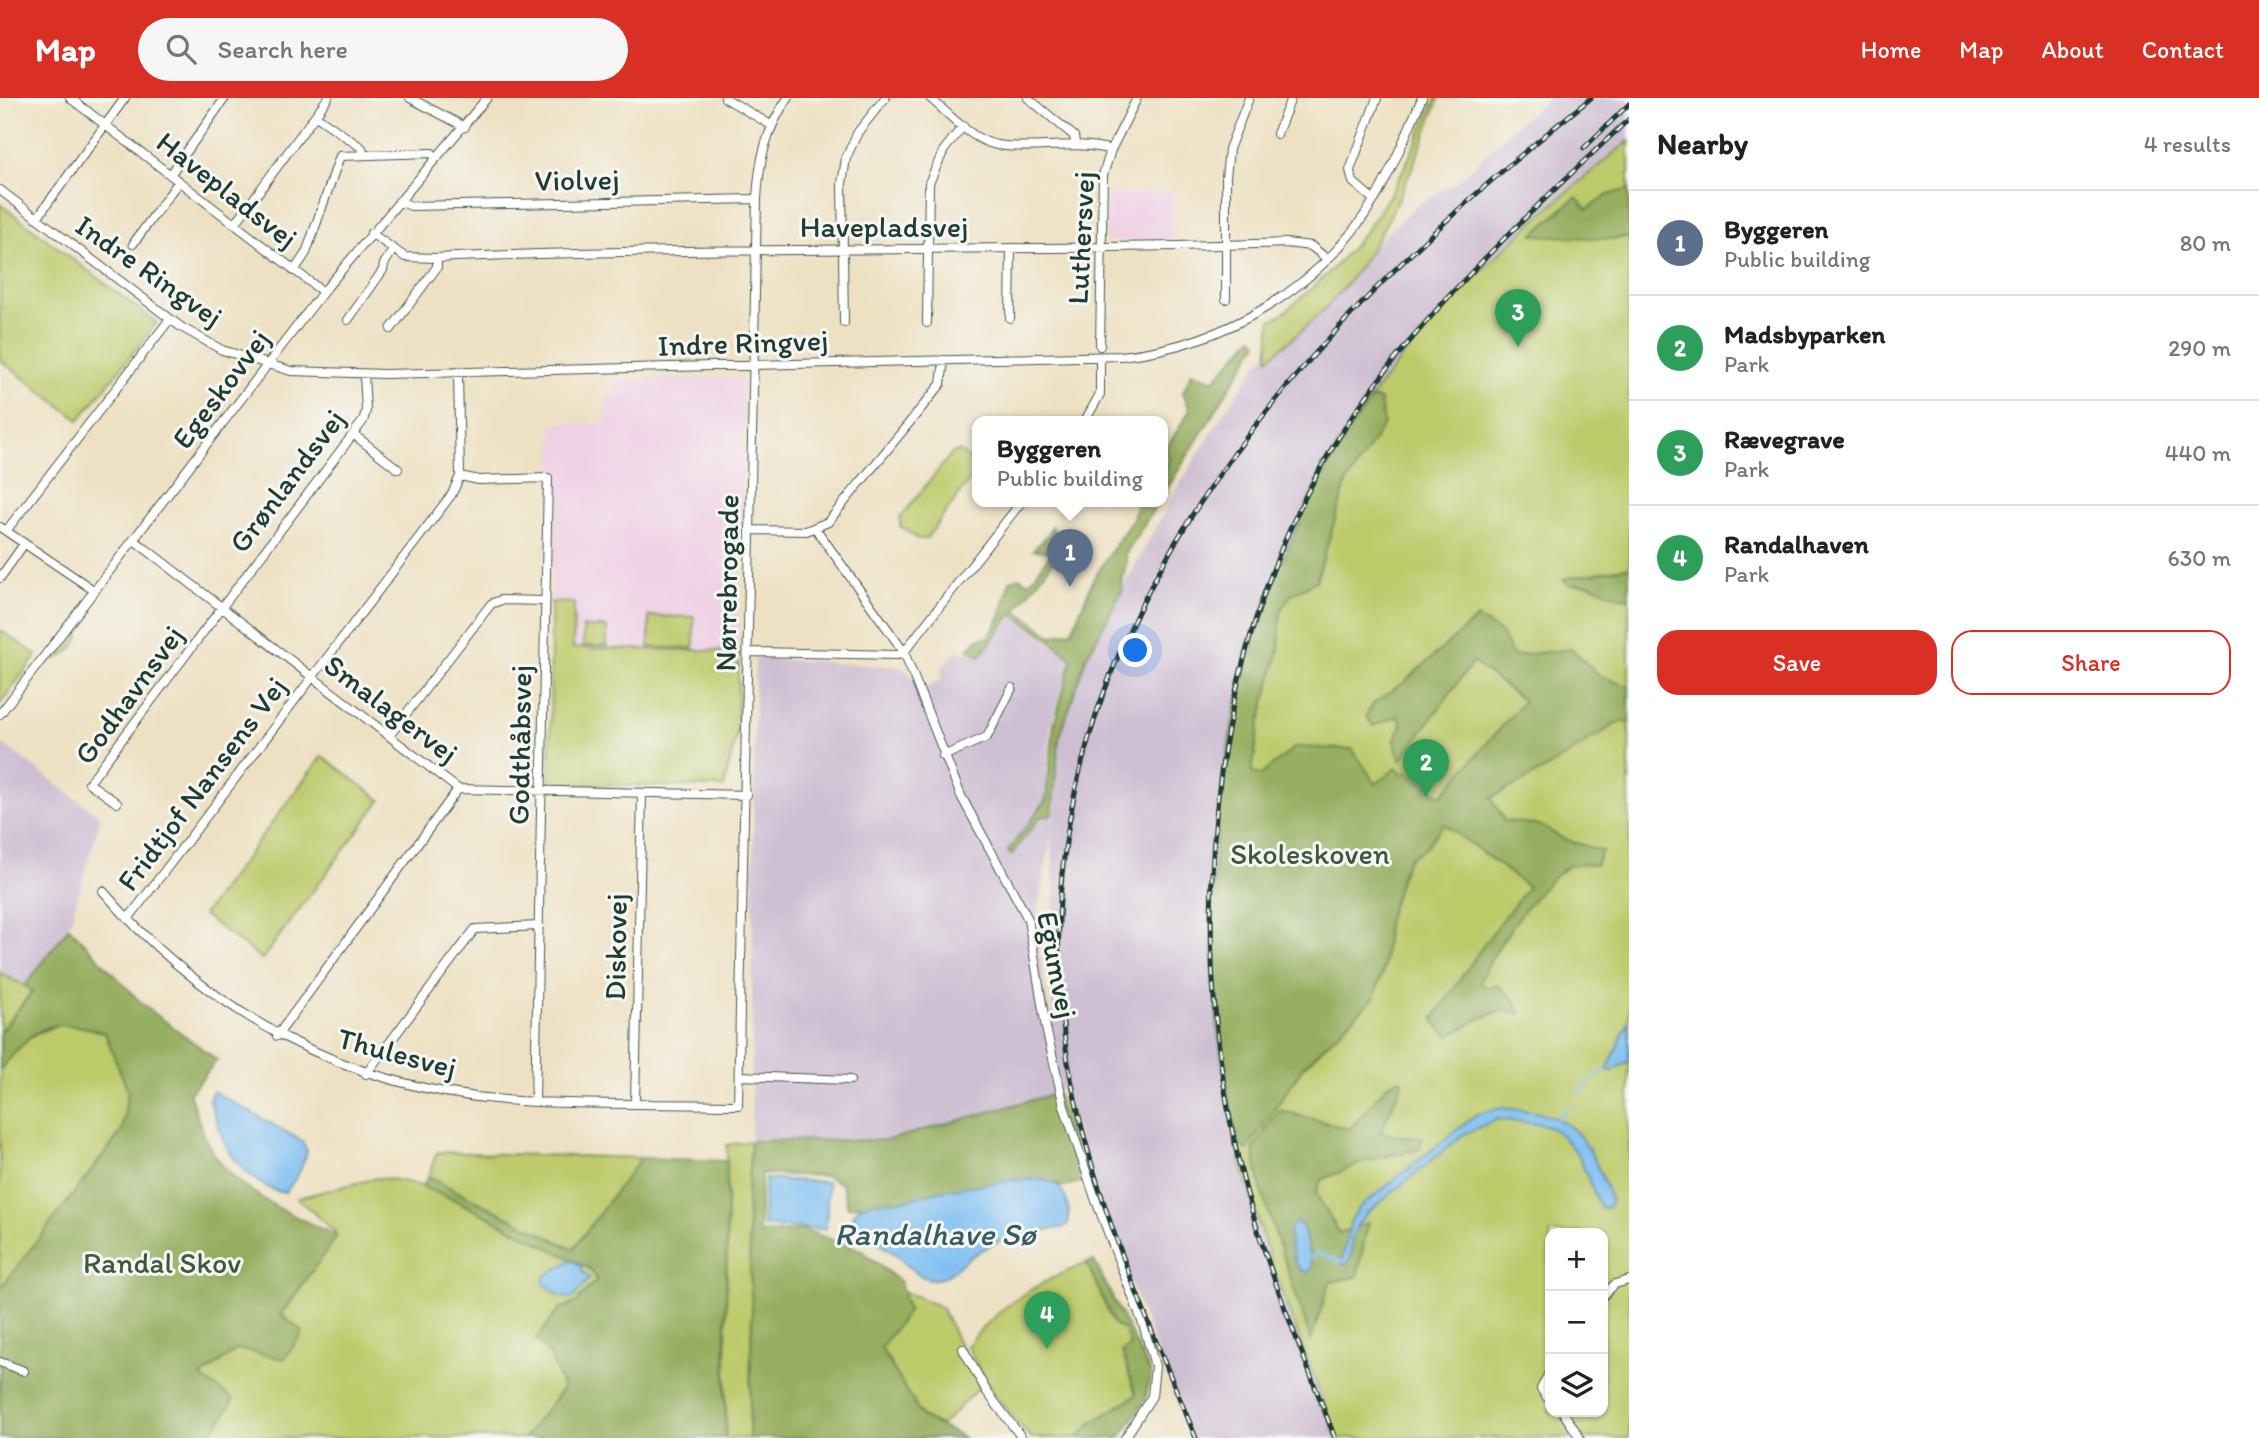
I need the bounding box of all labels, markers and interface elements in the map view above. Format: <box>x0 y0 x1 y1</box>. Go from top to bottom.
search box <box>138 18 628 81</box>
text: Map <box>35 30 96 69</box>
icon: search <box>162 30 200 68</box>
text: Search here <box>218 33 348 65</box>
text: Home <box>1861 35 1921 64</box>
text: Map <box>1959 35 2003 64</box>
text: About <box>2041 35 2104 64</box>
text: Contact <box>2142 35 2224 64</box>
street label: Havepladsvej <box>149 123 305 256</box>
text: Nearby <box>1657 125 1748 162</box>
text: 4 results <box>2144 130 2231 158</box>
street label: Violvej <box>534 160 620 199</box>
street label: Luthersvej <box>1059 170 1102 306</box>
street label: Indre Ringvej <box>69 206 230 335</box>
street label: Havepladsvej <box>800 208 968 245</box>
text: Byggeren <box>1724 213 1828 245</box>
text: 1 <box>1675 229 1685 257</box>
text: 80 m <box>2180 229 2231 257</box>
text: Public building <box>1724 245 1870 273</box>
pin: 3 <box>1495 289 1541 347</box>
text: Madsbyparken <box>1724 318 1885 350</box>
street label: Indre Ringvej <box>657 321 829 364</box>
street label: Egeskovvej <box>164 322 278 456</box>
text: 2 <box>1674 334 1686 362</box>
text: 290 m <box>2168 334 2231 362</box>
text: Park <box>1724 350 1769 378</box>
street label: Grønlandsvej <box>221 402 353 560</box>
popup <box>972 416 1168 507</box>
text: Rævegrave <box>1724 423 1845 455</box>
text: Byggeren <box>997 432 1101 464</box>
text: 3 <box>1674 439 1686 467</box>
text: 440 m <box>2165 439 2231 467</box>
text: Park <box>1724 455 1769 483</box>
text: Public building <box>997 464 1143 492</box>
street label: Nørrebrogade <box>706 494 747 672</box>
text: Randalhaven <box>1724 528 1869 560</box>
pin: 1 <box>1047 529 1093 587</box>
text: 4 <box>1673 544 1687 572</box>
text: 630 m <box>2168 544 2231 572</box>
text: Park <box>1724 560 1769 588</box>
street label: Godhavnsvej <box>66 618 191 771</box>
button: Save <box>1657 630 1937 695</box>
button: Share <box>1951 630 2231 695</box>
your location <box>1118 633 1152 667</box>
street label: Smalagervej <box>317 646 466 771</box>
street label: Godthåbsvej <box>500 665 539 825</box>
street label: Fridtjof Nansens Vej <box>109 669 294 898</box>
pin: 2 <box>1403 739 1449 797</box>
park label: Skoleskoven <box>1230 835 1390 872</box>
street label: Diskovej <box>596 893 635 1001</box>
street label: Egumvej <box>1029 908 1086 1022</box>
street label: Thulesvej <box>334 1019 461 1086</box>
water label: Randalhave Sø <box>834 1215 1037 1253</box>
map controls <box>1545 1228 1608 1417</box>
button: + <box>1545 1228 1608 1291</box>
park label: Randal Skov <box>83 1244 241 1281</box>
pin: 4 <box>1024 1291 1070 1349</box>
button: − <box>1545 1291 1608 1354</box>
button: layers <box>1545 1354 1608 1417</box>

